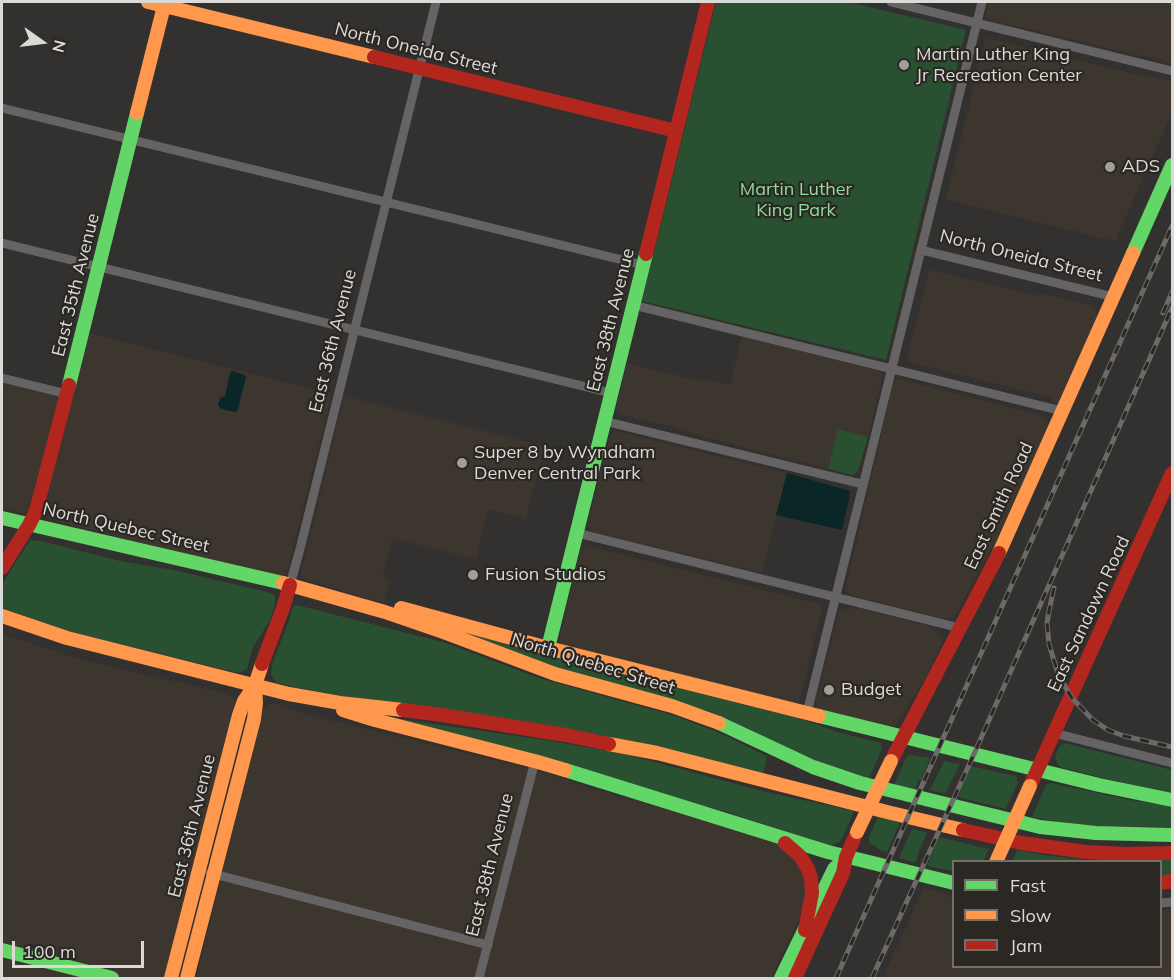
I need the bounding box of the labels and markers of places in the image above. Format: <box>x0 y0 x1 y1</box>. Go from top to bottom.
place label: Martin Luther King Jr Recreation Center <box>916 44 1082 86</box>
marker: Martin Luther King Jr Recreation Center <box>897 58 911 72</box>
place label: ADS <box>1122 156 1160 178</box>
marker: ADS <box>1103 160 1117 174</box>
place label: Super 8 by Wyndham Denver Central Park <box>474 442 655 484</box>
marker: Super 8 by Wyndham Denver Central Park <box>455 456 469 470</box>
place label: Fusion Studios <box>485 564 606 586</box>
marker: Fusion Studios <box>466 568 480 582</box>
place label: Budget <box>841 679 901 701</box>
marker: Budget <box>822 683 836 697</box>

